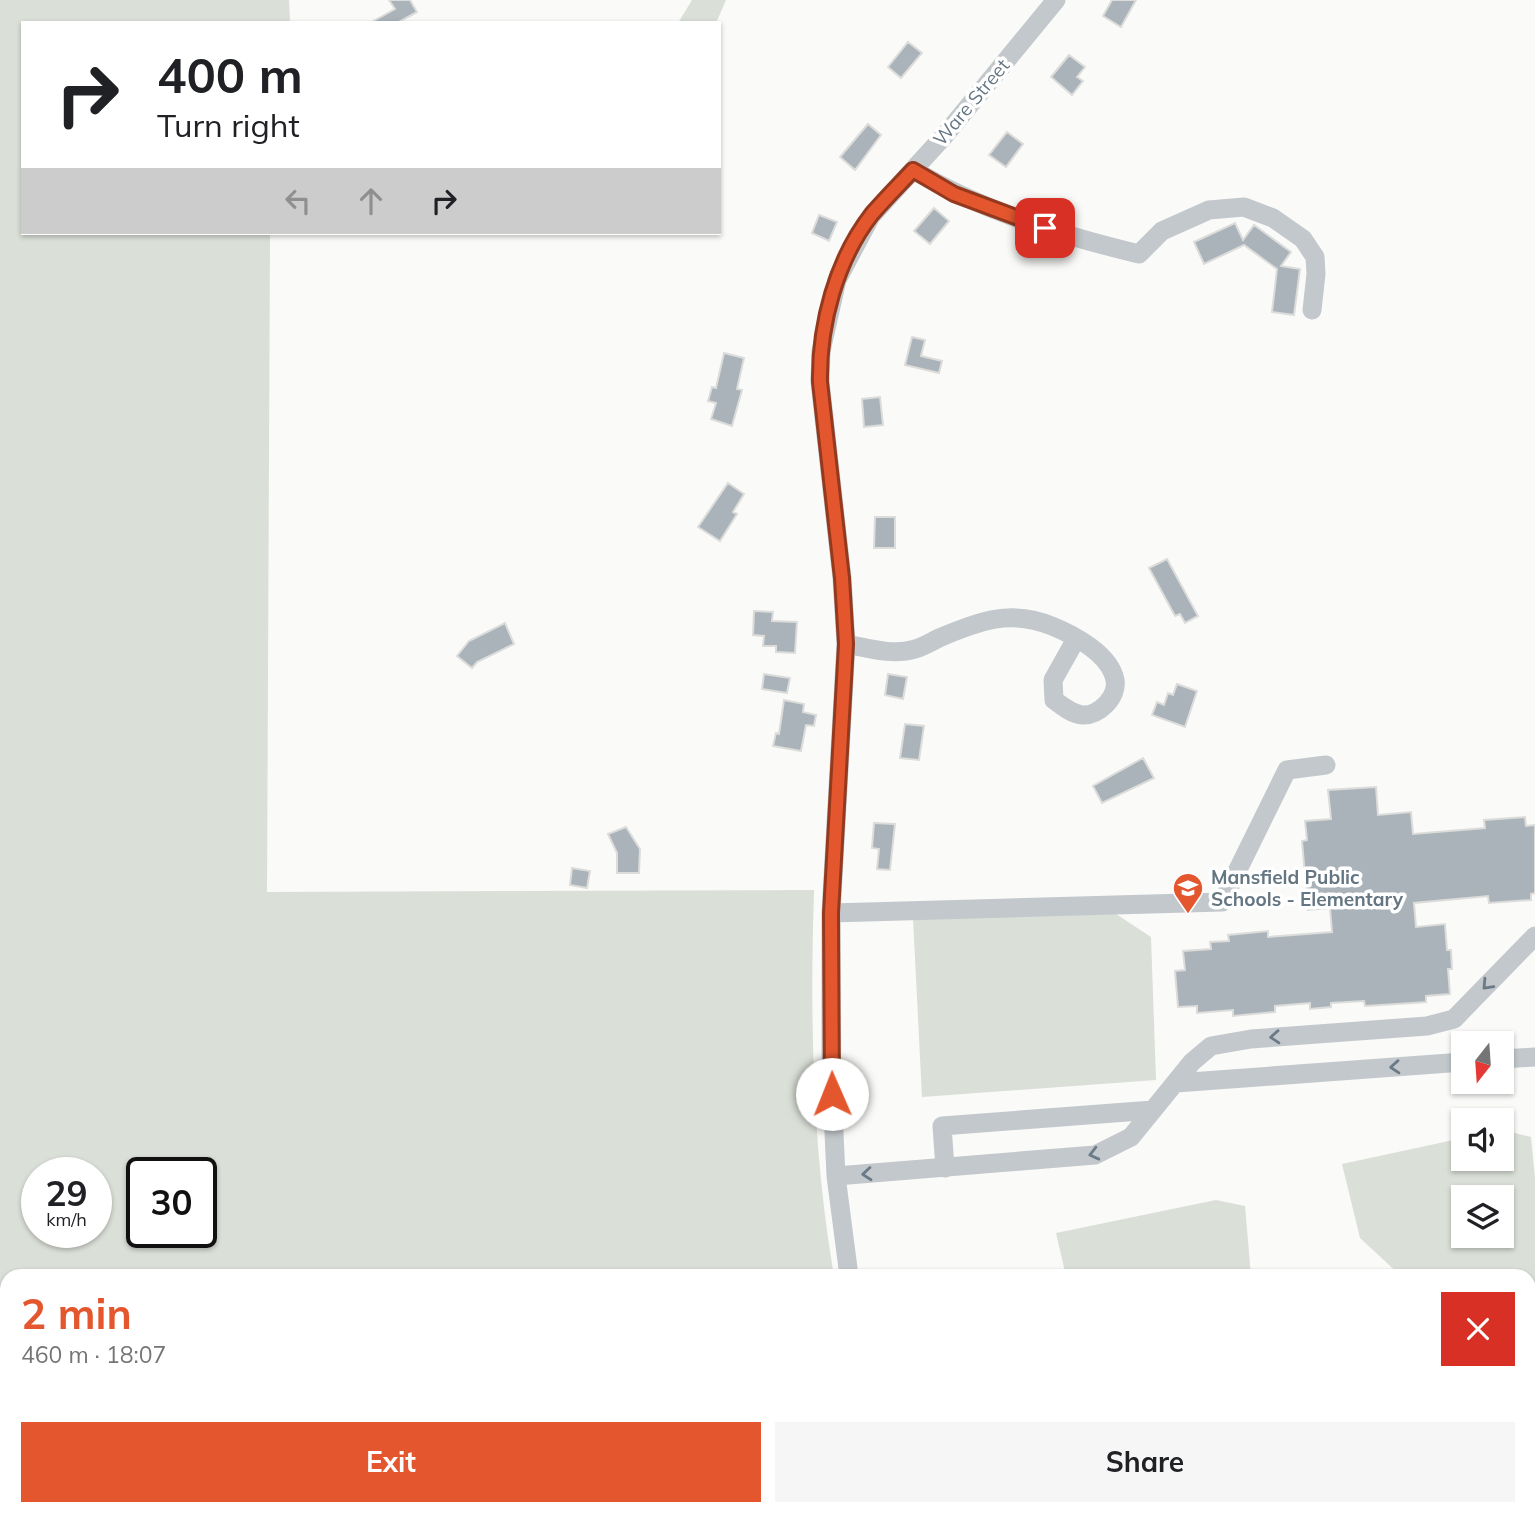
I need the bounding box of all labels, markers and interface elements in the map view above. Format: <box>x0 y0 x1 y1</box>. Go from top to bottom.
text: 400 m <box>157 44 303 105</box>
icon: right <box>42 49 133 140</box>
street label: Ware Street <box>928 53 1014 150</box>
text: Turn right <box>157 105 300 145</box>
icon: left <box>279 182 317 220</box>
icon: ahead <box>352 182 390 220</box>
icon: right <box>425 182 463 220</box>
pin <box>1015 198 1075 258</box>
icon: arrive <box>1026 209 1064 247</box>
place label: Mansfield Public Schools - Elementary <box>1211 865 1404 911</box>
school or university icon: Mansfield Public Schools - Elementary <box>1171 871 1205 915</box>
one-way arrow <box>1483 977 1496 990</box>
one-way arrow <box>1270 1029 1281 1044</box>
north arrow <box>1451 1031 1514 1094</box>
map controls <box>1451 1031 1514 1248</box>
position arrow <box>795 1057 869 1131</box>
one-way arrow <box>1389 1059 1400 1074</box>
button: sound <box>1451 1108 1514 1171</box>
one-way arrow <box>1088 1146 1100 1160</box>
speed limit sign: 30 <box>126 1157 217 1248</box>
one-way arrow <box>862 1166 873 1181</box>
text: 29 <box>45 1171 88 1215</box>
button: layers <box>1451 1185 1514 1248</box>
text: km/h <box>46 1208 87 1231</box>
text: 2 min <box>21 1287 132 1340</box>
button: close <box>1441 1292 1515 1366</box>
text: 460 m · 18:07 <box>21 1340 166 1369</box>
button: Exit <box>21 1422 761 1502</box>
button: Share <box>775 1422 1515 1502</box>

